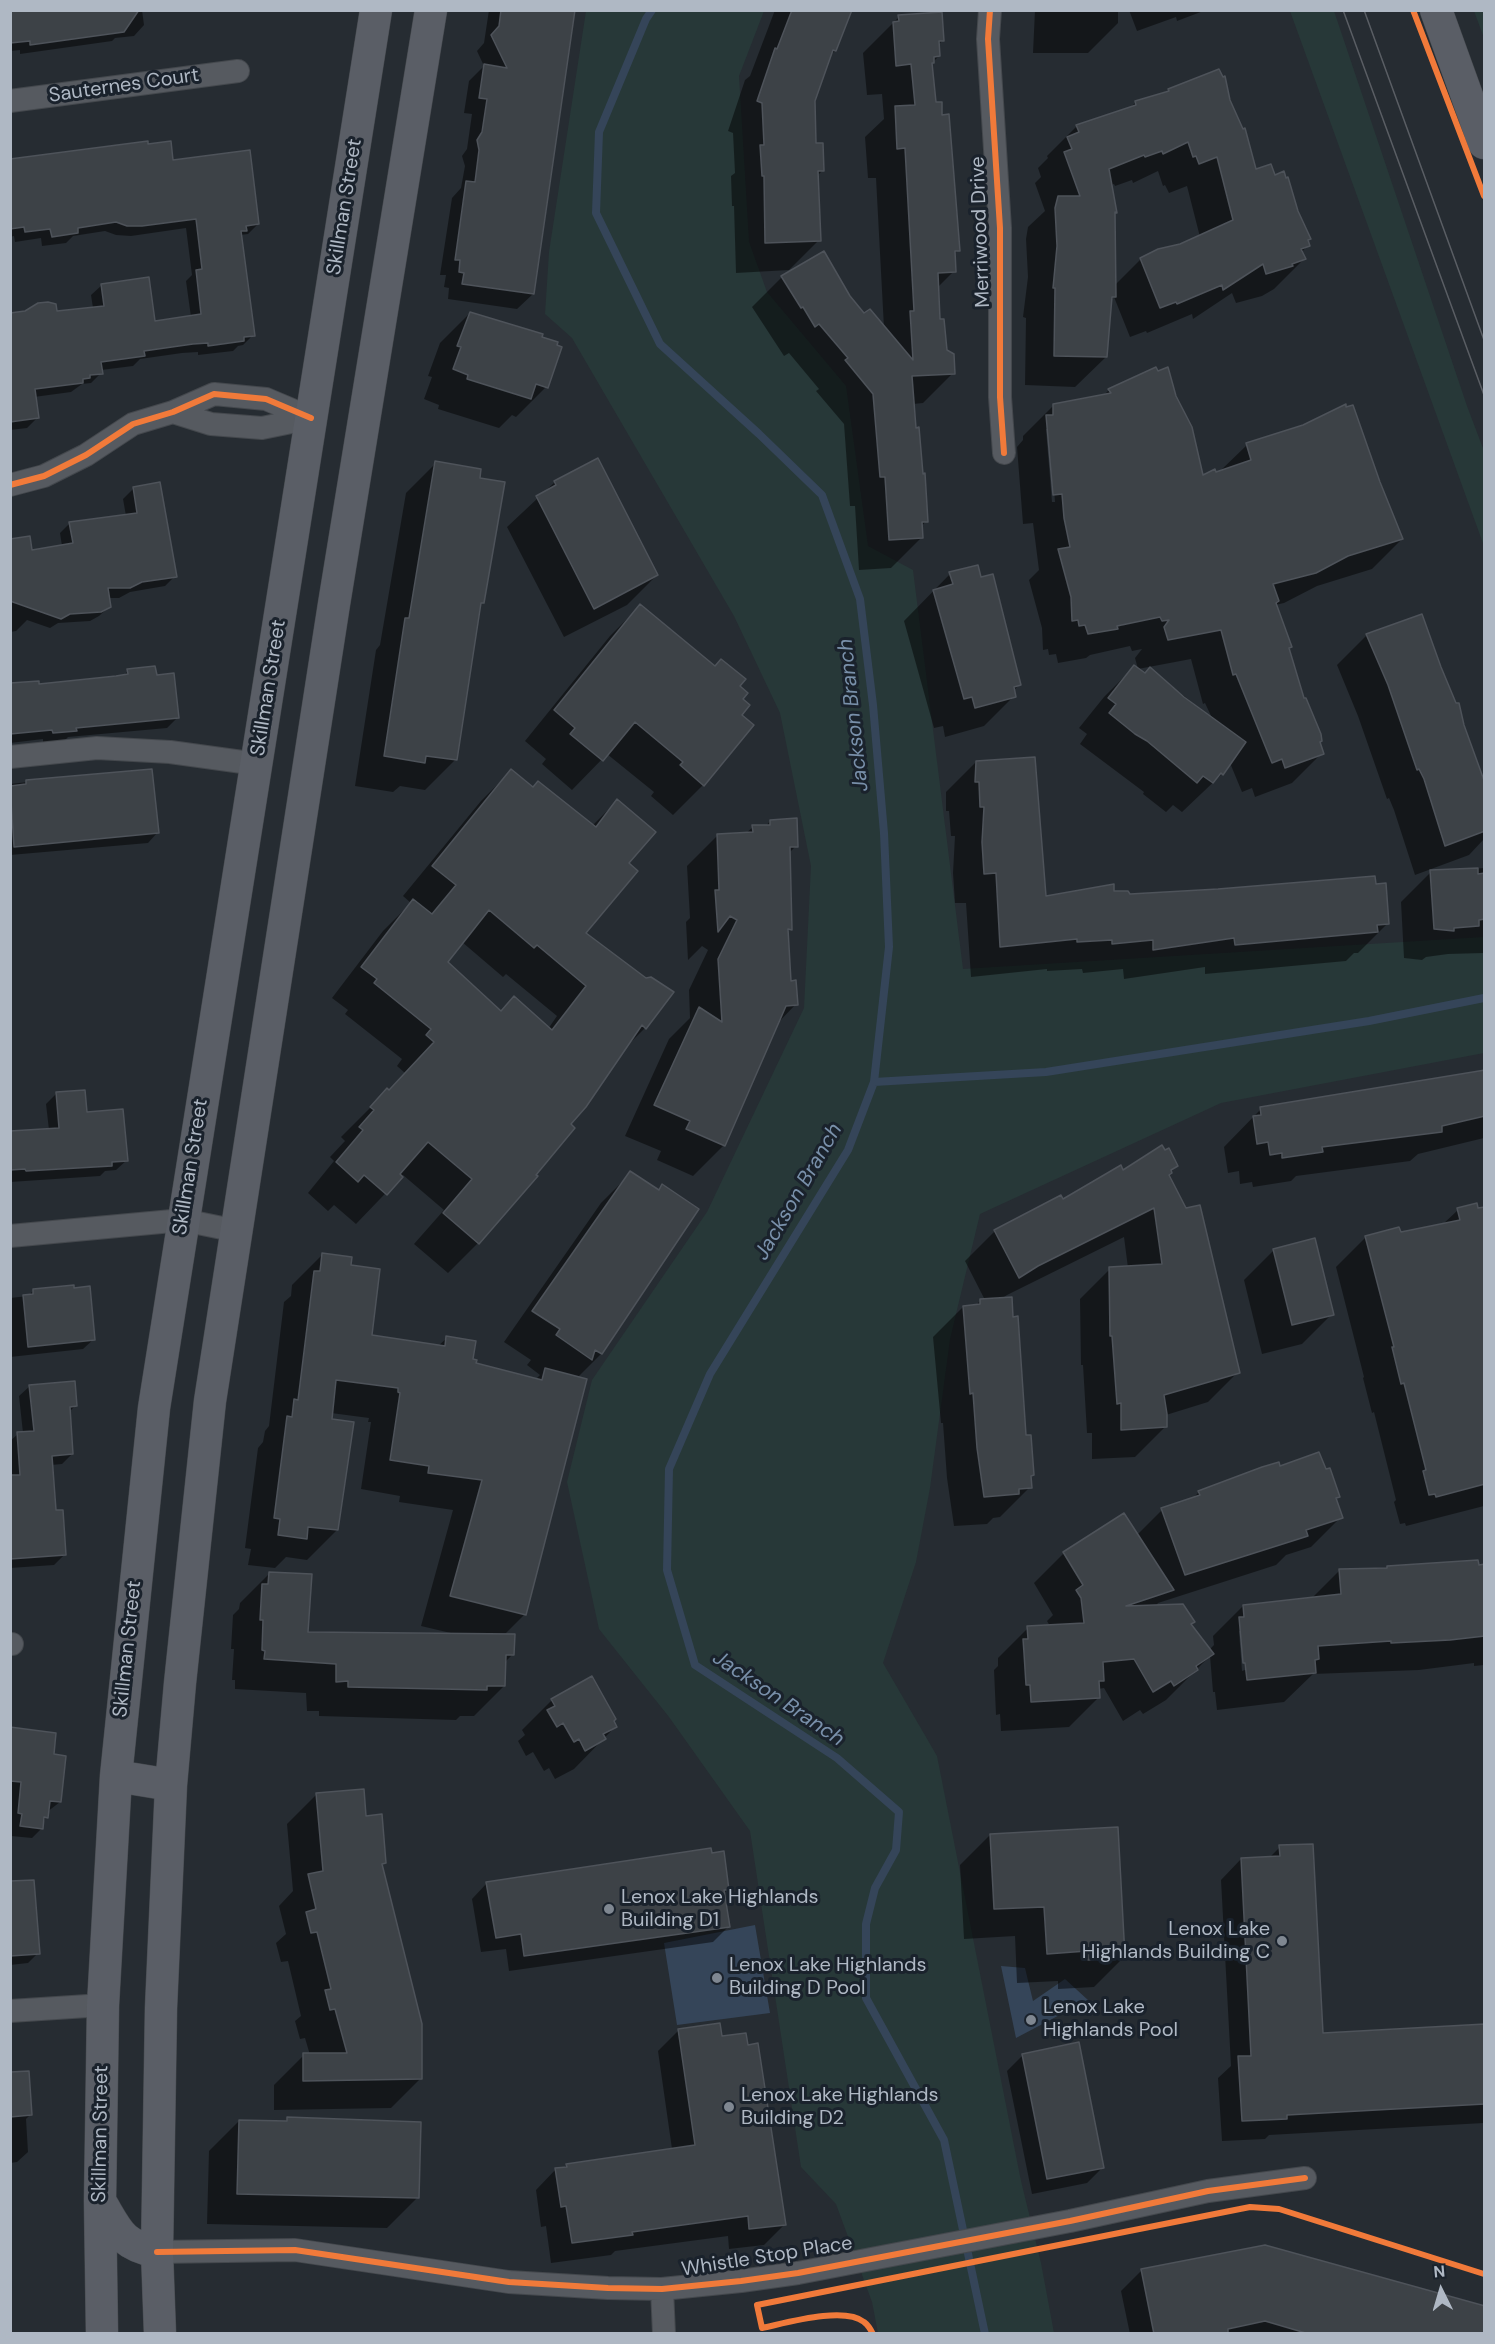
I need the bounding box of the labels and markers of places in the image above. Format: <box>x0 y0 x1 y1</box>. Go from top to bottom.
place label: Lenox Lake Highlands Building D1 <box>621 1886 819 1933</box>
marker: Lenox Lake Highlands Building D1 <box>602 1902 616 1916</box>
place label: Lenox Lake Highlands Building C <box>1082 1918 1270 1965</box>
marker: Lenox Lake Highlands Building C <box>1275 1934 1289 1948</box>
place label: Lenox Lake Highlands Building D Pool <box>729 1954 927 2001</box>
marker: Lenox Lake Highlands Building D Pool <box>710 1971 724 1985</box>
place label: Lenox Lake Highlands Pool <box>1043 1996 1178 2043</box>
marker: Lenox Lake Highlands Pool <box>1024 2013 1038 2027</box>
place label: Lenox Lake Highlands Building D2 <box>741 2084 939 2131</box>
marker: Lenox Lake Highlands Building D2 <box>722 2100 736 2114</box>

